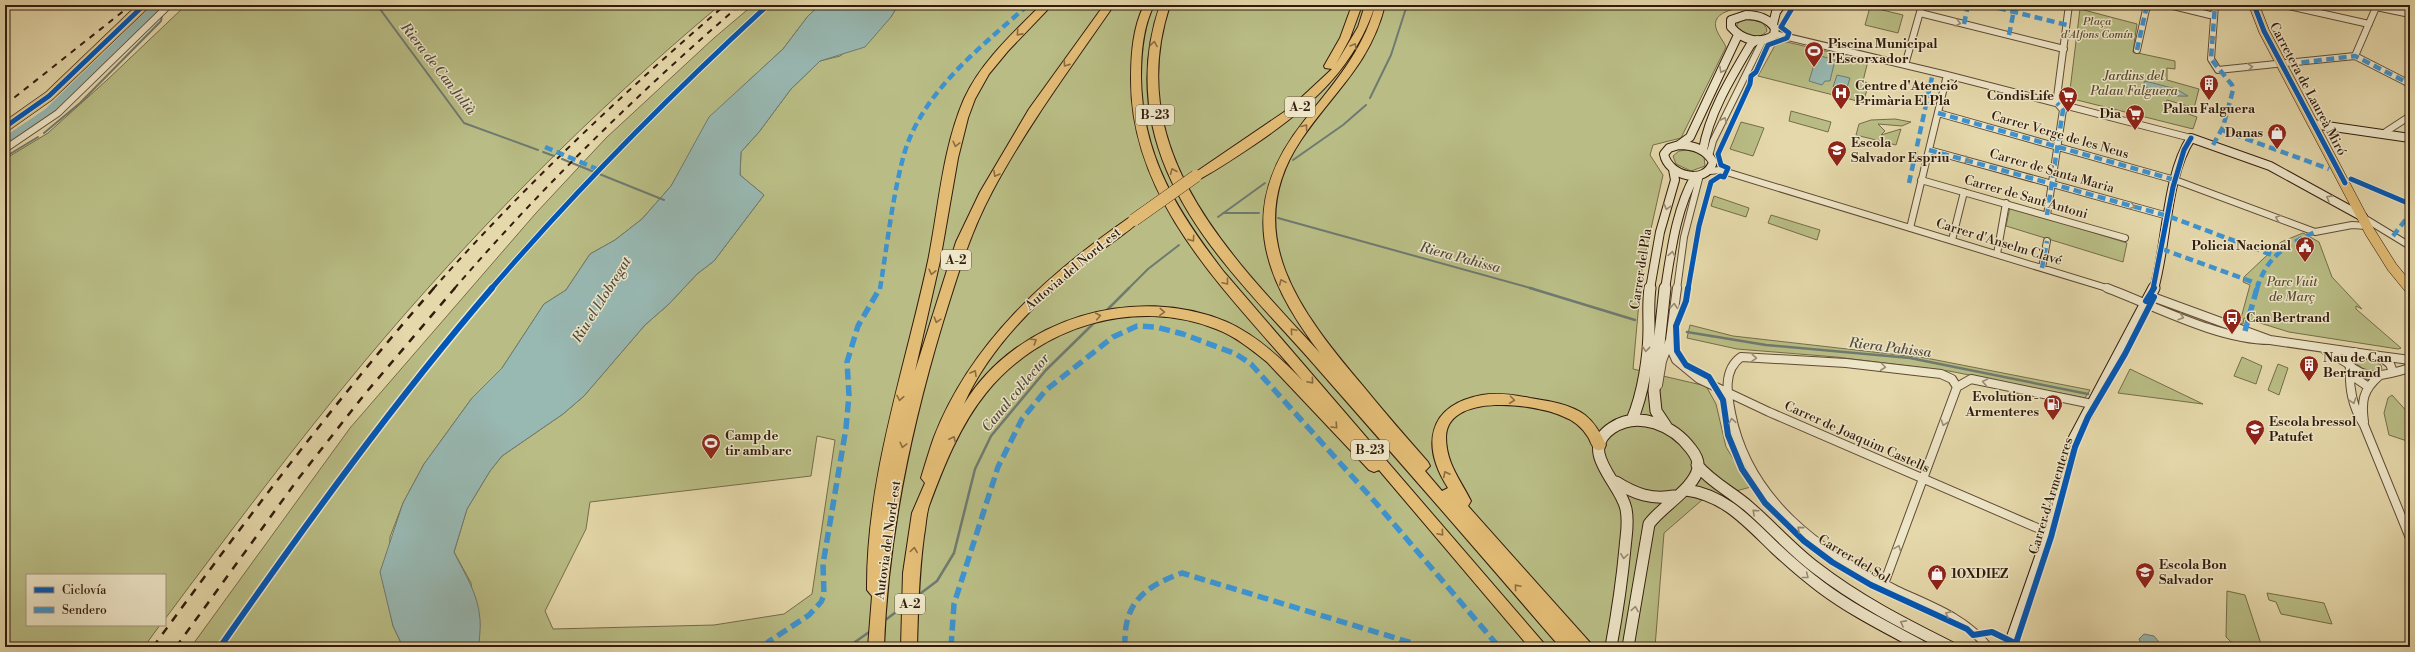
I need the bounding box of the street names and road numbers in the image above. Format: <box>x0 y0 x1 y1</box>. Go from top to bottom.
street label: Carretera de Laureà Miró <box>2266 20 2350 158</box>
road number: A-2 <box>1285 97 1315 117</box>
road number: B-23 <box>1136 105 1174 125</box>
street label: Carrer Verge de les Neus <box>1989 108 2131 162</box>
street label: Carrer de Santa Maria <box>1988 146 2117 197</box>
street label: Carrer de Sant Antoni <box>1962 172 2090 222</box>
street label: Carrer d'Anselm Clavé <box>1934 215 2064 269</box>
street label: Autovia del Nord-est <box>1021 224 1124 314</box>
street label: Carrer del Pla <box>1627 227 1655 311</box>
road number: A-2 <box>941 250 971 270</box>
street label: Carrer de Joaquim Castells <box>1782 398 1932 476</box>
street label: Carrer d'Armenteres <box>2026 435 2076 556</box>
road number: B-23 <box>1351 440 1389 460</box>
street label: Autovia del Nord-est <box>872 479 904 602</box>
street label: Carrer del Sol <box>1815 531 1893 587</box>
road number: A-2 <box>895 594 925 614</box>

